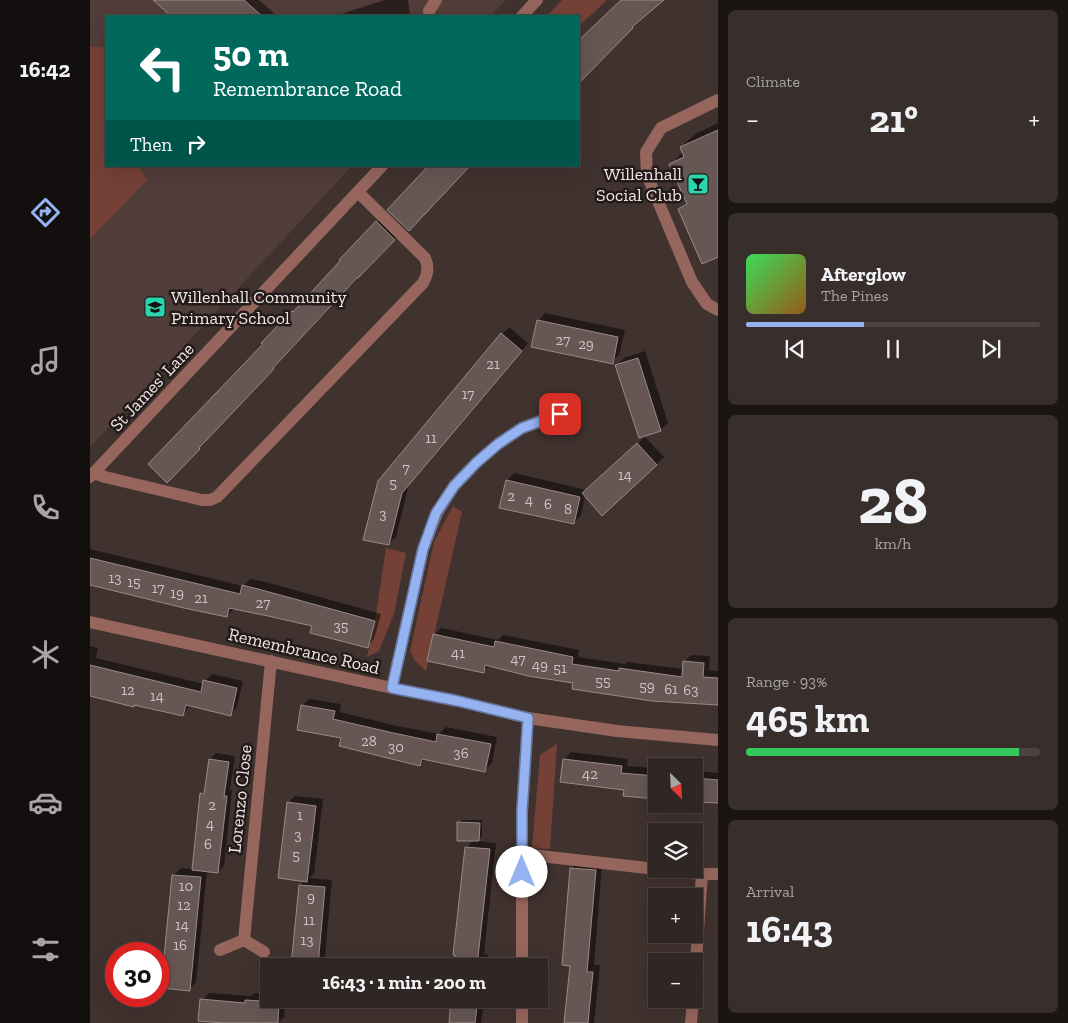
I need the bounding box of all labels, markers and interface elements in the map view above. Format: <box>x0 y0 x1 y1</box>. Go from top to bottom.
text: 50 m <box>213 33 289 75</box>
icon: left <box>130 35 195 100</box>
text: 16:42 <box>20 56 70 83</box>
text: Climate <box>746 72 800 91</box>
text: Remembrance Road <box>213 75 402 102</box>
text: 21° <box>869 96 918 142</box>
text: − <box>746 103 759 136</box>
text: + <box>1028 103 1040 136</box>
icon: right <box>182 130 210 158</box>
text: Then <box>130 133 172 156</box>
place label: Willenhall Social Club <box>596 163 682 206</box>
bar icon: Willenhall Social Club <box>686 172 710 196</box>
icon: directions <box>28 195 63 230</box>
text: Afterglow <box>821 263 906 286</box>
place label: Willenhall Community Primary School <box>171 286 347 329</box>
text: The Pines <box>821 286 888 305</box>
school or university icon: Willenhall Community Primary School <box>143 295 167 319</box>
house number: 27 <box>556 331 570 349</box>
house number: 29 <box>578 335 594 353</box>
icon: previous <box>781 335 809 363</box>
icon: pause <box>879 335 907 363</box>
icon: next <box>977 335 1005 363</box>
street label: St James' Lane <box>105 338 199 436</box>
icon: music <box>28 343 63 378</box>
house number: 21 <box>486 355 500 373</box>
house number: 17 <box>462 385 474 403</box>
pin <box>539 393 581 435</box>
icon: arrive <box>546 400 574 428</box>
house number: 11 <box>425 429 437 447</box>
house number: 7 <box>402 459 410 477</box>
text: 28 <box>858 462 928 540</box>
house number: 14 <box>618 466 632 484</box>
house number: 5 <box>389 474 397 492</box>
house number: 2 <box>507 487 515 505</box>
icon: phone <box>28 490 63 525</box>
house number: 4 <box>525 491 533 509</box>
house number: 6 <box>544 495 552 513</box>
house number: 8 <box>564 500 572 518</box>
house number: 3 <box>379 505 387 523</box>
text: km/h <box>875 534 911 553</box>
house number: 13 <box>108 569 122 587</box>
house number: 15 <box>127 573 141 591</box>
house number: 17 <box>152 579 164 597</box>
house number: 19 <box>170 584 184 602</box>
house number: 21 <box>194 589 208 607</box>
house number: 27 <box>256 594 270 612</box>
house number: 35 <box>333 617 349 635</box>
street label: Remembrance Road <box>226 623 382 679</box>
icon: climate <box>28 637 63 672</box>
house number: 41 <box>451 644 465 662</box>
house number: 47 <box>511 650 525 668</box>
house number: 49 <box>532 656 548 674</box>
house number: 51 <box>553 659 567 677</box>
house number: 55 <box>595 672 611 690</box>
text: Range · 93% <box>746 672 827 691</box>
house number: 59 <box>639 677 655 695</box>
house number: 61 <box>664 680 678 698</box>
house number: 12 <box>121 681 135 699</box>
house number: 63 <box>683 681 699 699</box>
house number: 14 <box>150 687 164 705</box>
text: 465 km <box>746 696 869 742</box>
house number: 28 <box>361 732 377 750</box>
house number: 30 <box>388 738 404 756</box>
street label: Lorenzo Close <box>223 744 257 854</box>
house number: 36 <box>453 744 469 762</box>
north arrow <box>648 758 702 812</box>
map controls <box>648 758 703 1008</box>
house number: 42 <box>582 765 598 783</box>
icon: car <box>28 785 63 820</box>
house number: 2 <box>208 796 216 814</box>
house number: 1 <box>297 806 303 824</box>
house number: 4 <box>206 815 214 833</box>
button: layers <box>648 823 703 878</box>
house number: 3 <box>294 826 302 844</box>
house number: 6 <box>204 835 212 853</box>
position arrow <box>495 845 547 897</box>
house number: 5 <box>292 846 300 864</box>
house number: 10 <box>179 877 193 895</box>
text: Arrival <box>746 882 794 901</box>
house number: 9 <box>307 888 315 906</box>
button: + <box>648 888 703 943</box>
house number: 12 <box>177 896 191 914</box>
text: 16:43 <box>746 906 833 952</box>
house number: 11 <box>303 911 315 929</box>
house number: 14 <box>175 916 189 934</box>
house number: 13 <box>300 931 314 949</box>
icon: filters <box>28 932 63 967</box>
house number: 16 <box>173 936 187 954</box>
speed limit sign: 30 <box>105 942 170 1007</box>
button: − <box>648 953 703 1008</box>
text: 16:43 · 1 min · 200 m <box>322 971 486 994</box>

